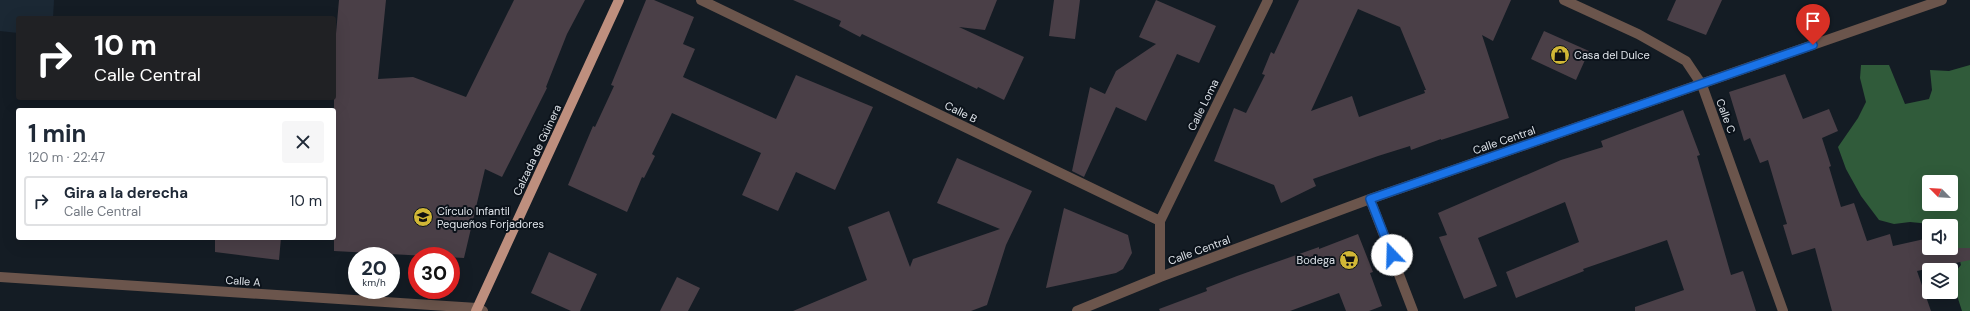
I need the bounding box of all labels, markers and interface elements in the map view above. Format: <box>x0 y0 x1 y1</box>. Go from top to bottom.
pin <box>1796 4 1830 45</box>
icon: arrive <box>1802 10 1824 32</box>
text: 10 m <box>94 27 157 64</box>
icon: right <box>28 32 80 84</box>
shop icon: Casa del Dulce <box>1549 44 1571 66</box>
place label: Casa del Dulce <box>1574 48 1650 62</box>
text: Calle Central <box>94 63 201 87</box>
street label: Calle Loma <box>1184 77 1222 133</box>
street label: Calle C <box>1713 97 1739 135</box>
street label: Calle B <box>942 98 980 126</box>
street label: Calzada de Güinera <box>510 102 564 198</box>
text: 1 min <box>28 118 86 149</box>
button: close <box>282 121 324 163</box>
street label: Calle Central <box>1471 123 1537 157</box>
text: 120 m · 22:47 <box>28 149 105 166</box>
north arrow <box>1922 175 1958 211</box>
map controls <box>1922 175 1958 299</box>
text: Gira a la derecha <box>64 183 188 203</box>
icon: right <box>30 190 52 212</box>
text: 10 m <box>290 191 322 211</box>
text: Calle Central <box>64 203 141 220</box>
place label: Círculo Infantil Pequeños Forjadores <box>437 204 544 231</box>
school or university icon: Círculo Infantil Pequeños Forjadores <box>412 206 434 228</box>
button: sound <box>1922 219 1958 255</box>
street label: Calle Central <box>1166 232 1232 268</box>
position arrow <box>1371 234 1413 276</box>
speed limit sign: 30 <box>408 247 460 299</box>
supermarket icon: Bodega <box>1338 249 1360 271</box>
place label: Bodega <box>1297 253 1335 267</box>
text: 20 <box>361 255 387 281</box>
button: layers <box>1922 263 1958 299</box>
street label: Calle A <box>225 273 261 289</box>
text: km/h <box>362 276 386 289</box>

